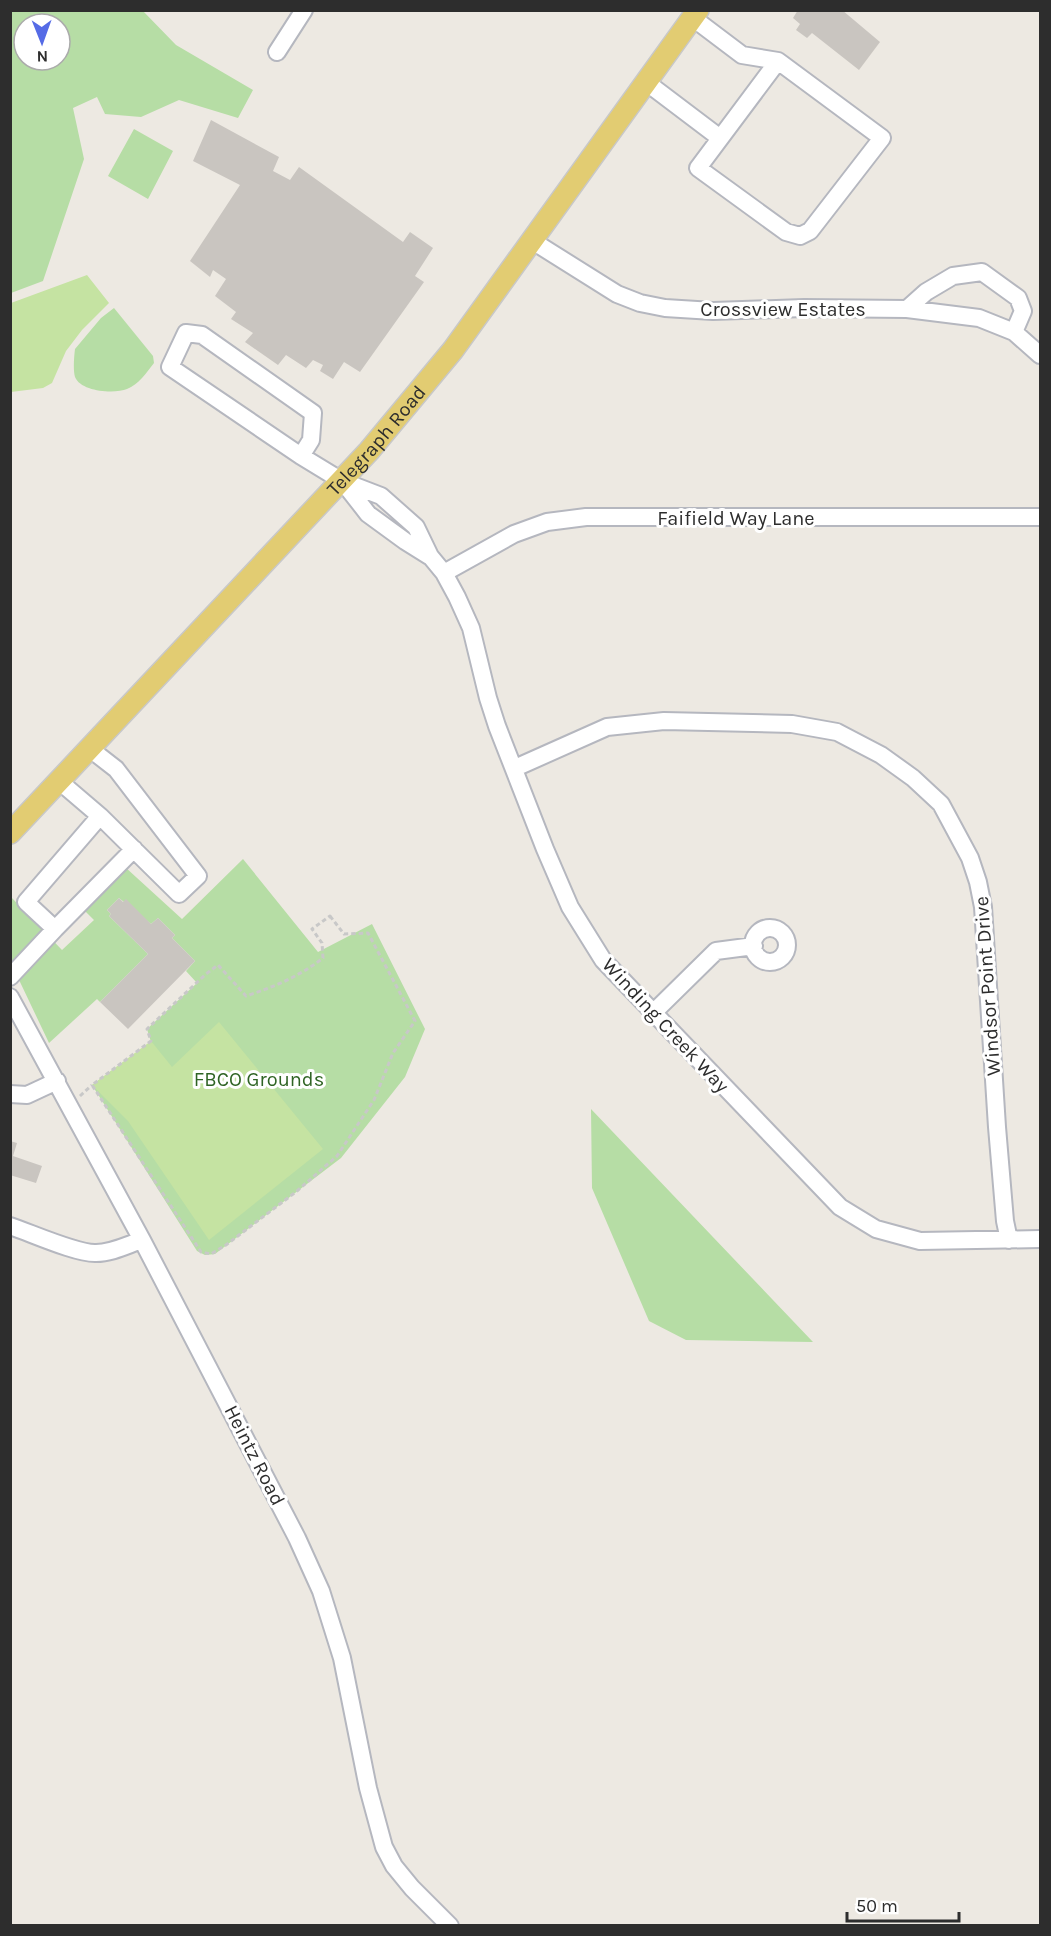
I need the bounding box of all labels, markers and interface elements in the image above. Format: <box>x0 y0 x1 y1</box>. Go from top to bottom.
north arrow <box>12 12 72 72</box>
text: N <box>36 47 48 66</box>
street label: Crossview Estates <box>700 298 866 321</box>
street label: Telegraph Road <box>322 381 431 500</box>
street label: Faifield Way Lane <box>657 507 815 530</box>
street label: Windsor Point Drive <box>970 895 1005 1077</box>
street label: Winding Creek Way <box>597 953 734 1097</box>
park label: FBCO Grounds <box>194 1068 324 1091</box>
street label: Heintz Road <box>219 1401 290 1509</box>
scale bar <box>847 1885 960 1923</box>
text: 50 m <box>856 1895 898 1917</box>

